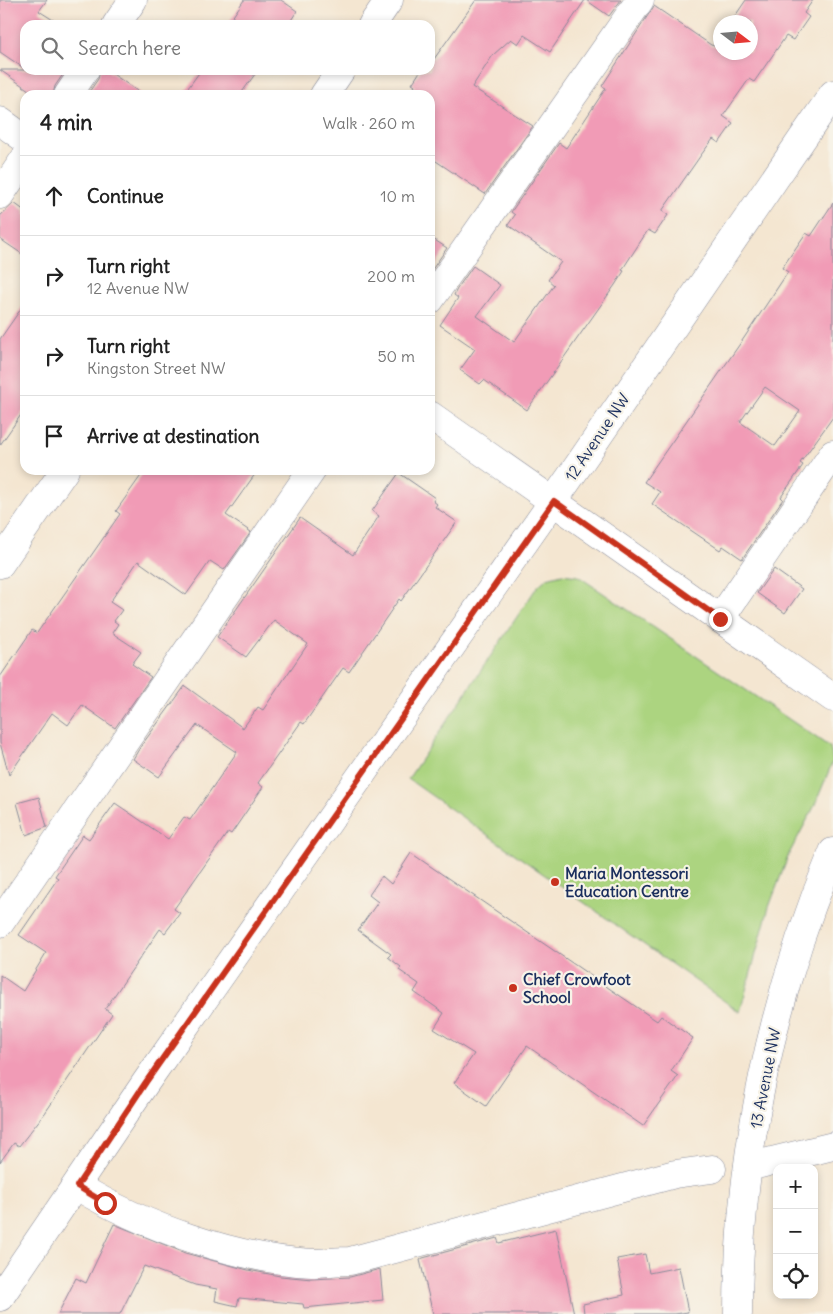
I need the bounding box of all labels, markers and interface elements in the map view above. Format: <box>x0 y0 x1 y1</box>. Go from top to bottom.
north arrow <box>713 15 758 60</box>
search box <box>20 20 435 75</box>
icon: search <box>38 34 66 62</box>
text: Search here <box>78 36 181 60</box>
text: 4 min <box>40 109 92 136</box>
text: Walk · 260 m <box>323 113 415 133</box>
icon: ahead <box>40 182 68 210</box>
text: Continue <box>87 184 164 208</box>
text: 10 m <box>380 186 415 206</box>
text: Turn right <box>87 254 170 278</box>
icon: right <box>40 262 68 290</box>
text: 200 m <box>367 266 415 286</box>
text: 12 Avenue NW <box>87 278 189 298</box>
text: Turn right <box>87 334 170 358</box>
icon: right <box>40 342 68 370</box>
text: 50 m <box>377 346 415 366</box>
text: Kingston Street NW <box>87 358 226 378</box>
street label: 12 Avenue NW <box>560 389 634 485</box>
icon: arrive <box>40 422 68 450</box>
text: Arrive at destination <box>87 424 260 448</box>
route end <box>709 608 732 631</box>
place label: Maria Montessori Education Centre <box>565 863 689 901</box>
marker: Maria Montessori Education Centre <box>549 876 561 888</box>
place label: Chief Crowfoot School <box>523 969 631 1007</box>
marker: Chief Crowfoot School <box>507 982 519 994</box>
street label: 13 Avenue NW <box>745 1025 785 1130</box>
map controls <box>773 1164 818 1299</box>
button: + <box>773 1164 818 1209</box>
route start <box>94 1192 117 1215</box>
button: − <box>773 1209 818 1254</box>
button: locate <box>773 1254 818 1299</box>

